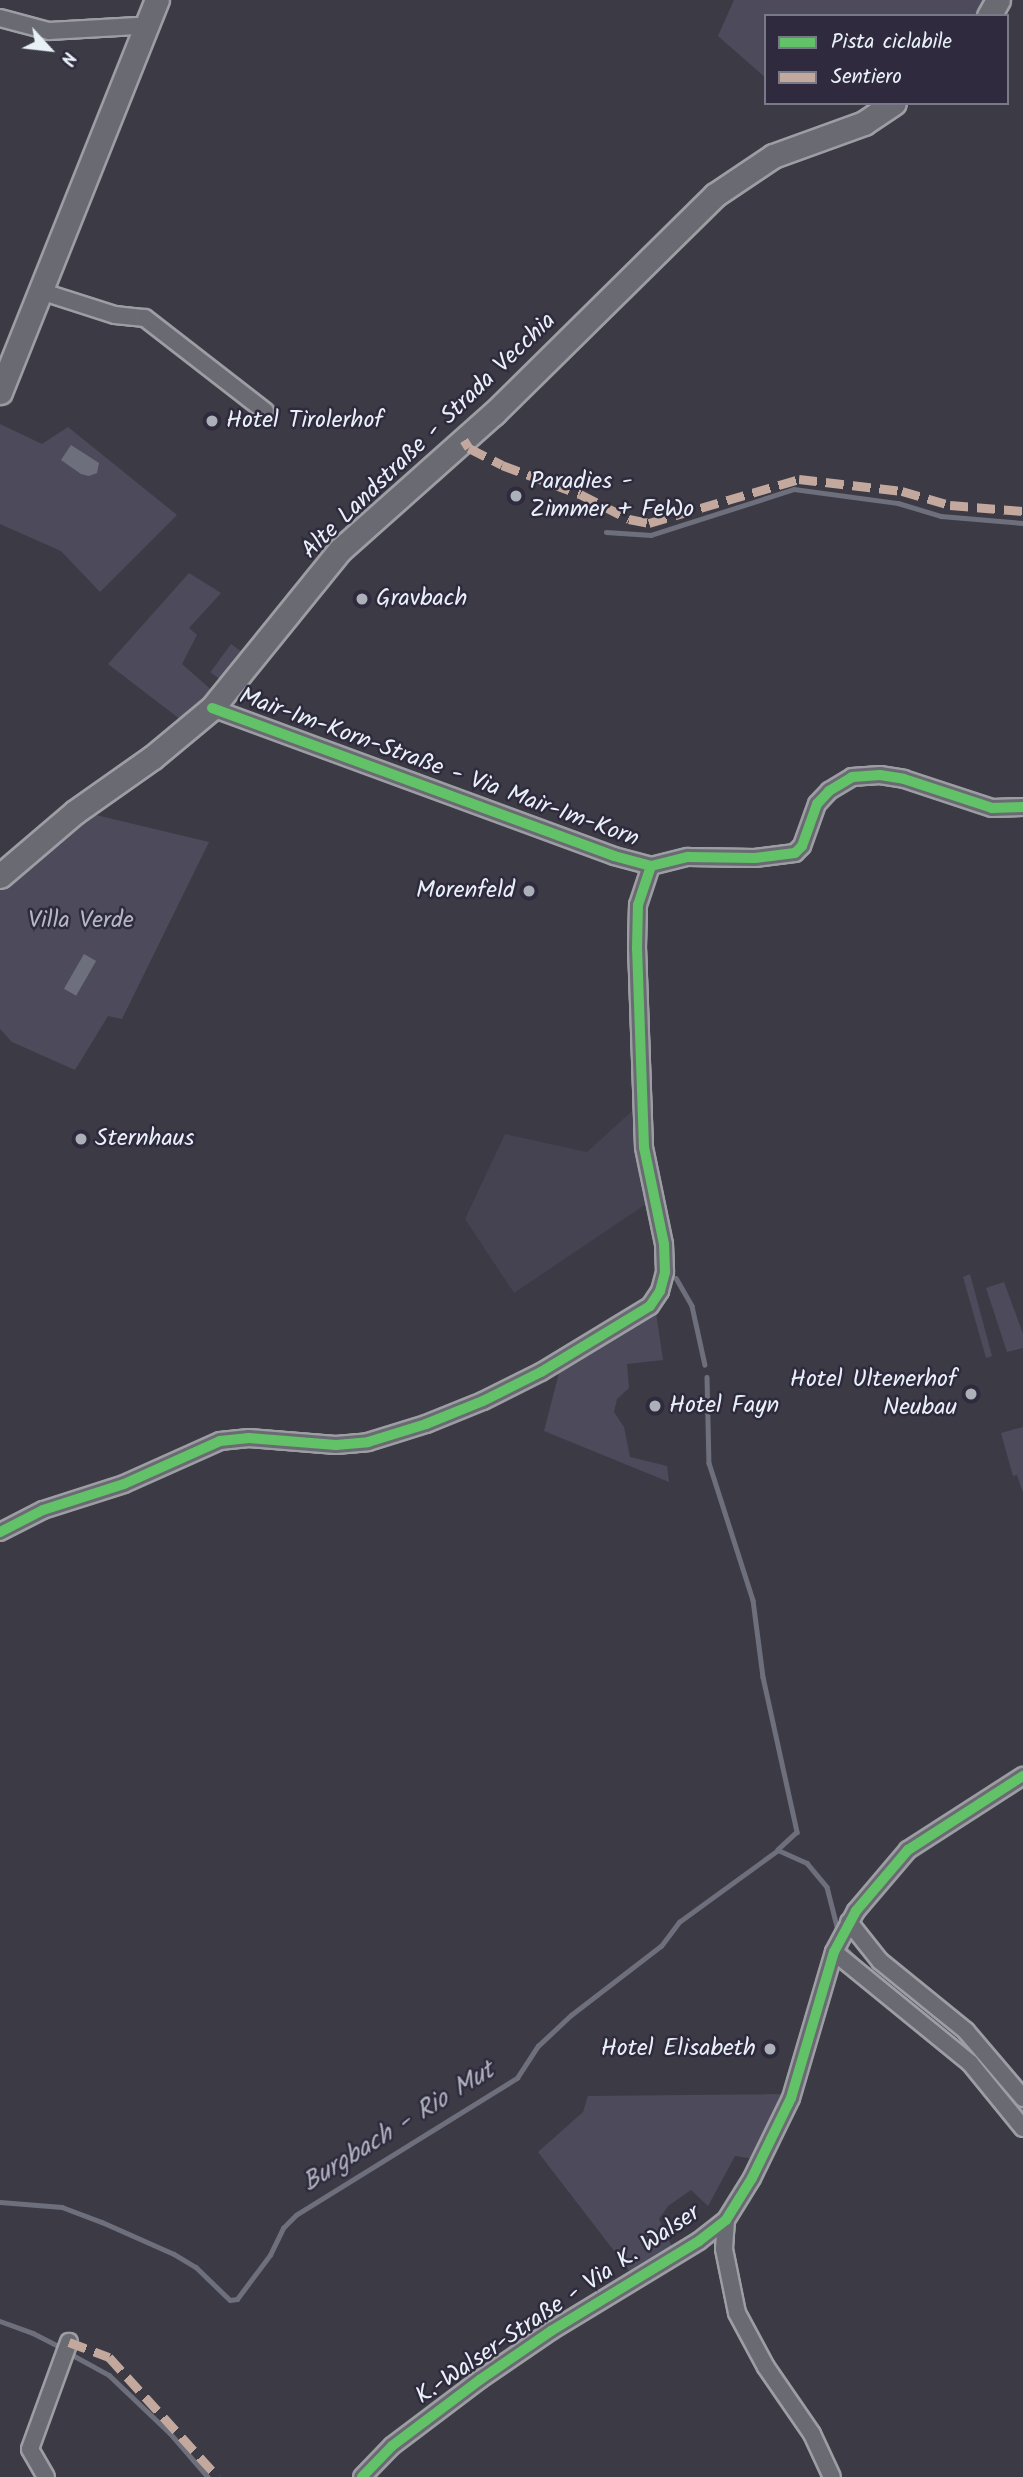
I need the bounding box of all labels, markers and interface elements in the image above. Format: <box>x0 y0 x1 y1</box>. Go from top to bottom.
north arrow <box>14 14 84 84</box>
legend <box>764 14 1009 105</box>
text: Pista ciclabile <box>831 26 952 59</box>
text: N <box>52 46 84 71</box>
text: Sentiero <box>831 61 902 94</box>
street label: Alte Landstraße - Strada Vecchia <box>296 307 562 565</box>
place label: Hotel Tirolerhof <box>226 407 383 435</box>
marker: Hotel Tirolerhof <box>204 413 220 429</box>
place label: Paradies - Zimmer + FeWo <box>530 468 694 524</box>
marker: Paradies - Zimmer + FeWo <box>508 488 524 504</box>
place label: Gravbach <box>376 585 467 613</box>
marker: Gravbach <box>354 591 370 607</box>
street label: Mair-Im-Korn-Straße - Via Mair-Im-Korn <box>235 682 643 854</box>
place label: Morenfeld <box>416 877 515 905</box>
marker: Morenfeld <box>521 883 537 899</box>
park label: Villa Verde <box>28 907 134 935</box>
place label: Sternhaus <box>95 1125 194 1153</box>
marker: Sternhaus <box>73 1131 89 1147</box>
place label: Hotel Ultenerhof Neubau <box>790 1366 957 1422</box>
marker: Hotel Ultenerhof Neubau <box>963 1386 979 1402</box>
place label: Hotel Fayn <box>669 1392 779 1420</box>
marker: Hotel Fayn <box>647 1398 663 1414</box>
place label: Hotel Elisabeth <box>601 2035 756 2063</box>
marker: Hotel Elisabeth <box>762 2041 778 2057</box>
water label: Burgbach - Rio Mut <box>297 2056 501 2200</box>
street label: K.-Walser-Straße - Via K. Walser <box>410 2199 706 2411</box>

